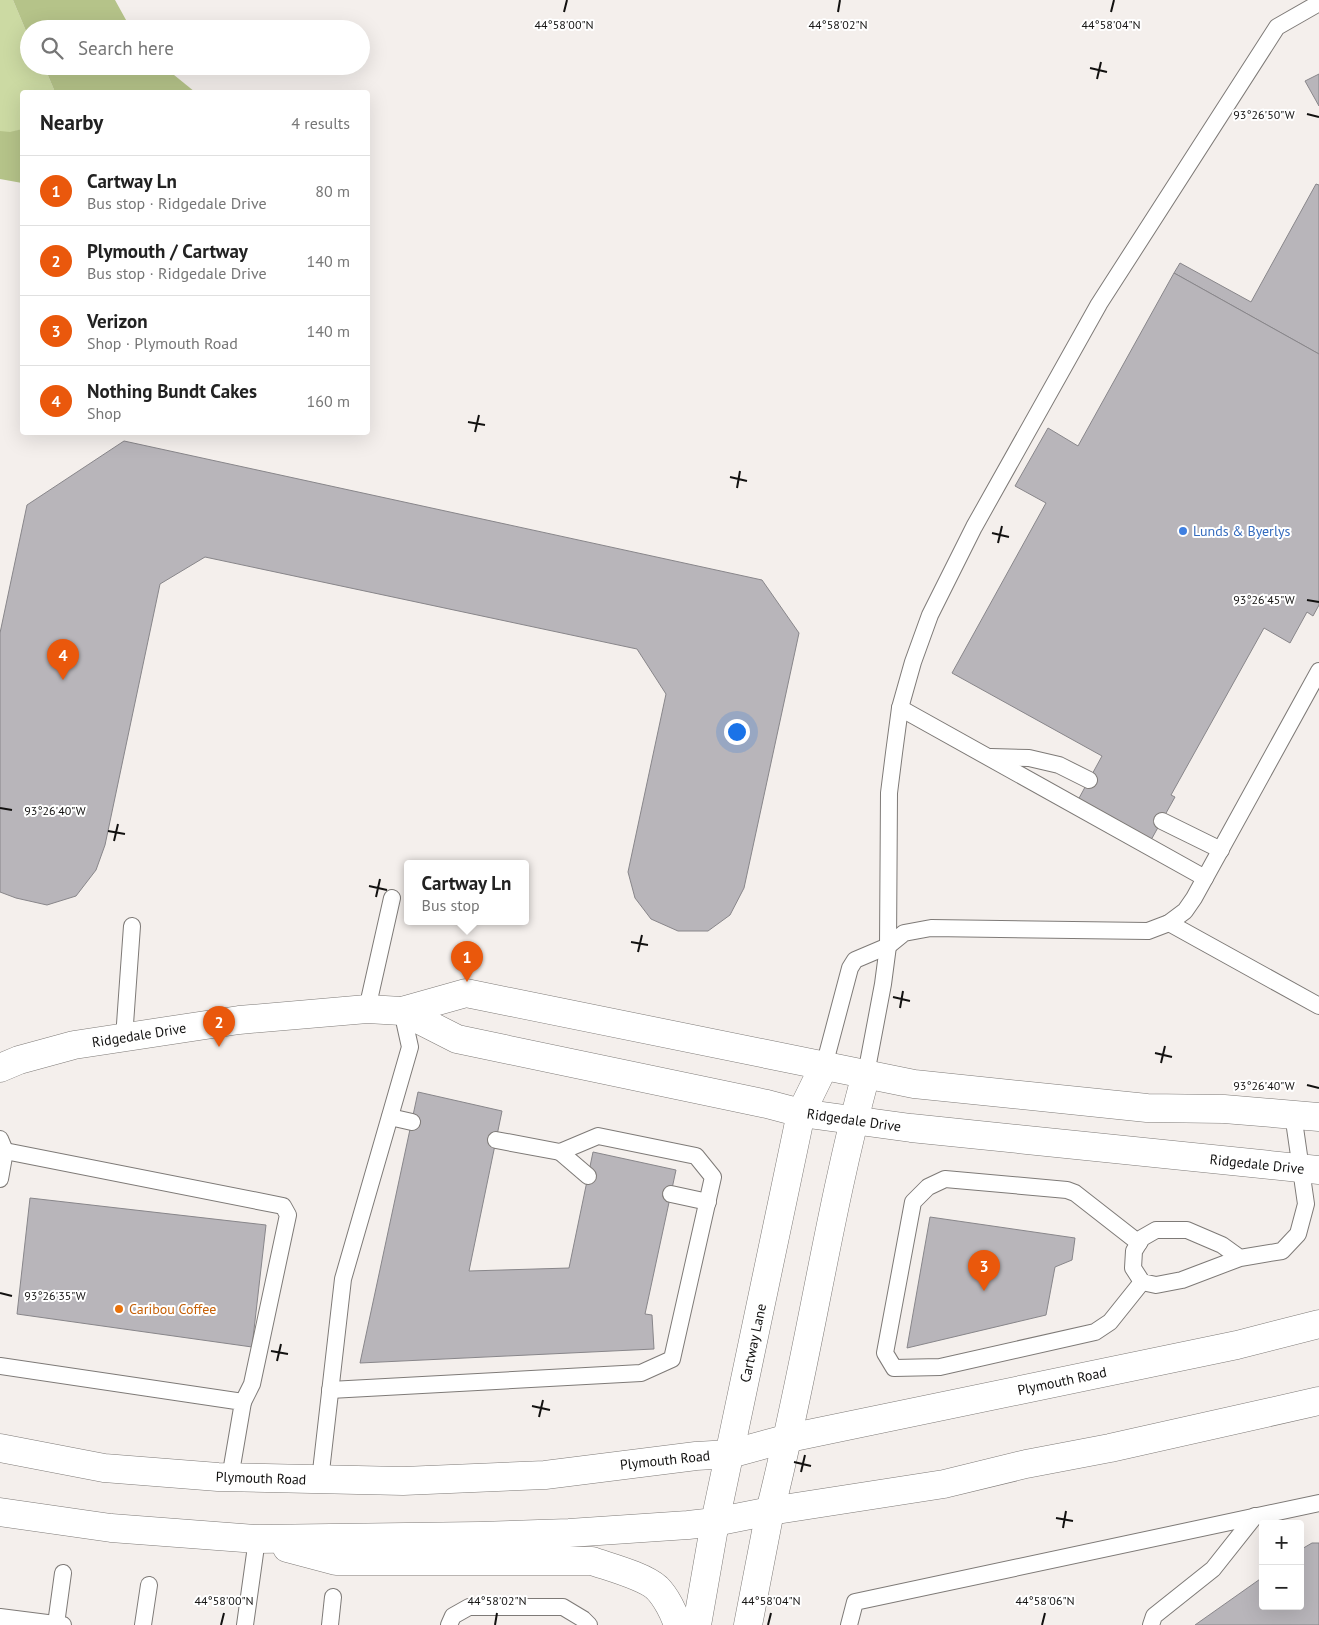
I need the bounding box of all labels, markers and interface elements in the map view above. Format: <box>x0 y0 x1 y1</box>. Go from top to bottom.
text: 44°58'00"N <box>534 17 594 32</box>
text: 44°58'02"N <box>808 17 868 32</box>
text: 44°58'04"N <box>1081 17 1141 32</box>
search box <box>20 20 370 75</box>
icon: search <box>38 34 66 62</box>
text: Search here <box>78 36 174 60</box>
text: 93°26'50"W <box>1233 107 1295 122</box>
text: Nearby <box>40 109 103 136</box>
text: 4 results <box>291 113 350 133</box>
text: Cartway Ln <box>87 169 177 193</box>
text: 1 <box>51 181 61 201</box>
text: 80 m <box>315 181 350 201</box>
text: Bus stop · Ridgedale Drive <box>87 193 267 213</box>
text: Plymouth / Cartway <box>87 239 248 263</box>
text: 2 <box>51 251 61 271</box>
text: 140 m <box>307 251 350 271</box>
text: Bus stop · Ridgedale Drive <box>87 263 267 283</box>
text: Verizon <box>87 309 148 333</box>
text: 3 <box>51 321 61 341</box>
text: 140 m <box>307 321 350 341</box>
text: Shop · Plymouth Road <box>87 333 238 353</box>
text: Nothing Bundt Cakes <box>87 379 257 403</box>
text: 4 <box>51 391 61 411</box>
text: 160 m <box>307 391 350 411</box>
text: Shop <box>87 403 121 423</box>
place label: Lunds & Byerlys <box>1193 522 1290 540</box>
marker: Lunds & Byerlys <box>1177 525 1189 537</box>
text: 93°26'45"W <box>1233 592 1295 607</box>
pin: 4 <box>47 639 79 680</box>
your location <box>724 719 750 745</box>
text: 93°26'40"W <box>24 803 86 818</box>
popup <box>404 860 529 925</box>
text: Cartway Ln <box>422 871 511 895</box>
text: Bus stop <box>422 895 480 915</box>
pin: 1 <box>451 941 483 982</box>
pin: 2 <box>203 1006 235 1047</box>
street label: Ridgedale Drive <box>91 1019 187 1051</box>
text: 93°26'40"W <box>1233 1078 1295 1093</box>
street label: Ridgedale Drive <box>806 1104 902 1136</box>
street label: Ridgedale Drive <box>1209 1150 1305 1178</box>
pin: 3 <box>968 1250 1000 1291</box>
text: 93°26'35"W <box>24 1288 86 1303</box>
place label: Caribou Coffee <box>129 1300 216 1318</box>
street label: Cartway Lane <box>736 1302 770 1384</box>
marker: Caribou Coffee <box>113 1303 125 1315</box>
street label: Plymouth Road <box>1016 1363 1108 1399</box>
street label: Plymouth Road <box>619 1446 711 1474</box>
street label: Plymouth Road <box>215 1467 307 1489</box>
map controls <box>1259 1520 1304 1610</box>
button: + <box>1259 1520 1304 1565</box>
button: − <box>1259 1565 1304 1610</box>
text: 44°58'00"N <box>194 1593 254 1608</box>
text: 44°58'02"N <box>467 1593 527 1608</box>
text: 44°58'04"N <box>741 1593 801 1608</box>
text: 44°58'06"N <box>1015 1593 1075 1608</box>

